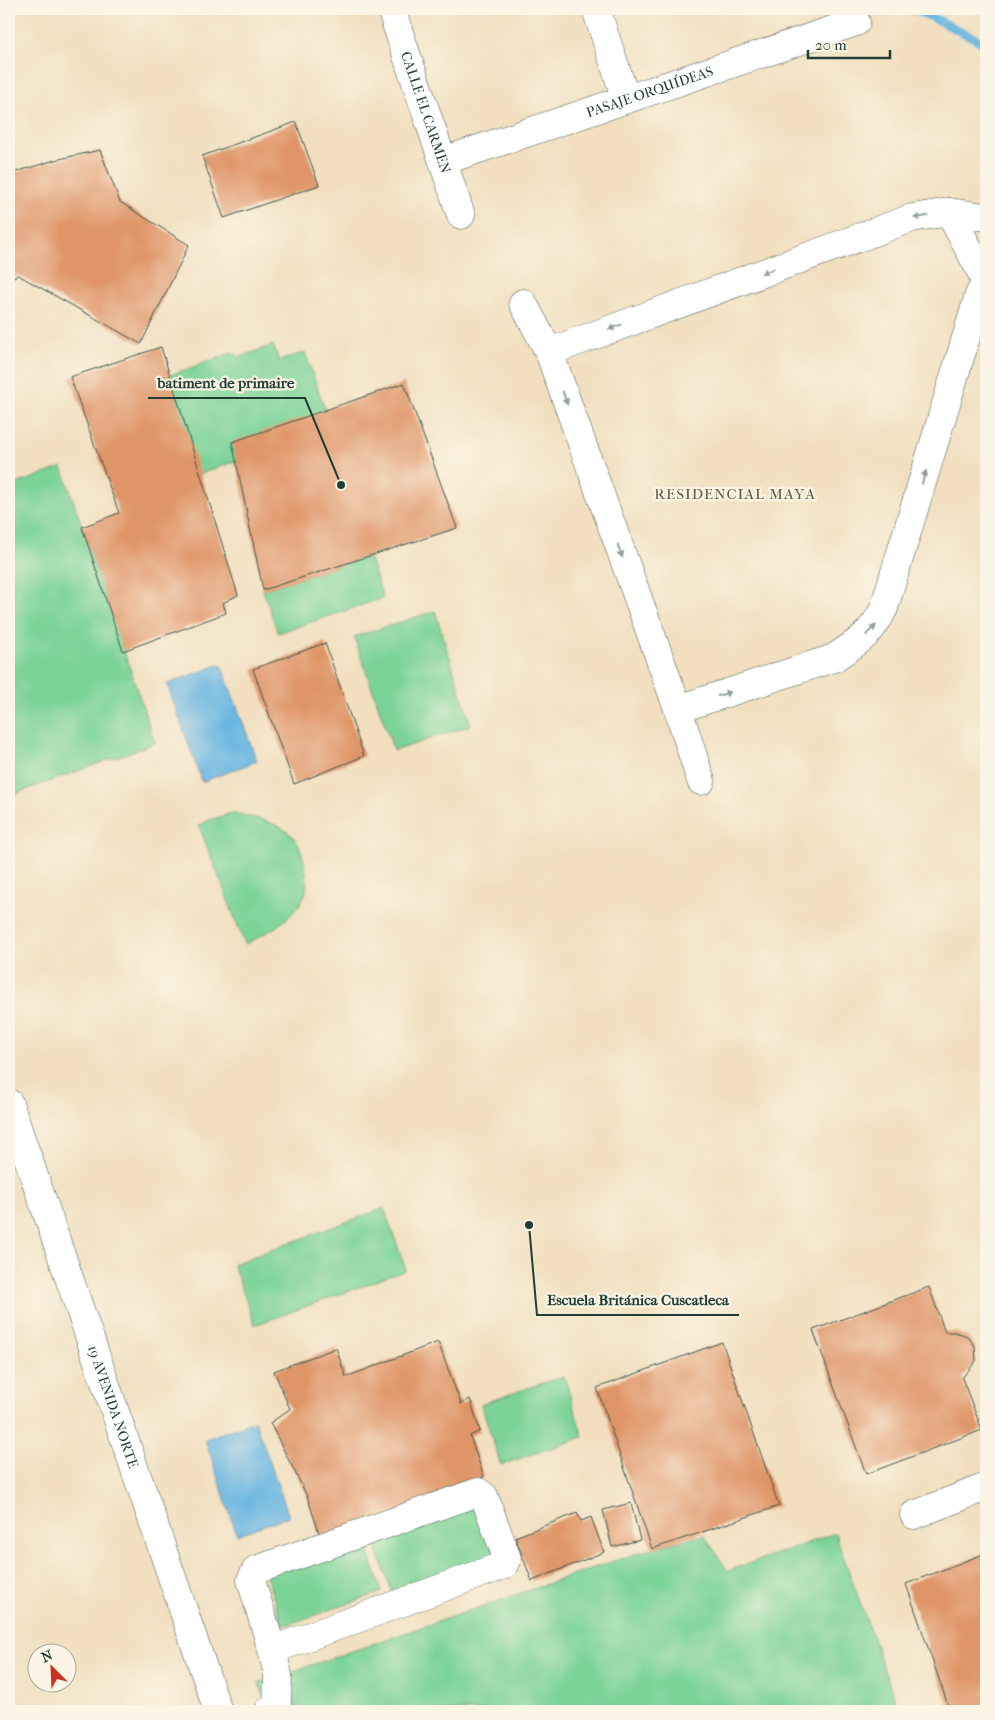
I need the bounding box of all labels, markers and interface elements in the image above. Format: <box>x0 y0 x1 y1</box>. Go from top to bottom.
scale bar <box>808 28 890 60</box>
text: 20 m <box>815 36 847 54</box>
street label: CALLE EL CARMEN <box>397 49 454 176</box>
street label: PASAJE ORQUÍDEAS <box>584 63 715 121</box>
one-way arrow <box>912 213 928 221</box>
one-way arrow <box>760 267 775 275</box>
one-way arrow <box>607 323 622 331</box>
callout: batiment de primaire <box>148 368 305 398</box>
text: batiment de primaire <box>157 374 295 392</box>
one-way arrow <box>561 391 569 406</box>
one-way arrow <box>920 470 928 485</box>
district label: RESIDENCIAL MAYA <box>654 485 816 503</box>
one-way arrow <box>616 544 624 559</box>
one-way arrow <box>865 624 877 636</box>
one-way arrow <box>717 689 732 697</box>
callout: Escuela Británica Cuscatleca <box>537 1285 739 1315</box>
text: Escuela Británica Cuscatleca <box>547 1291 730 1309</box>
street label: 19 AVENIDA NORTE <box>84 1343 142 1471</box>
north arrow <box>28 1642 78 1692</box>
text: N <box>39 1647 56 1667</box>

